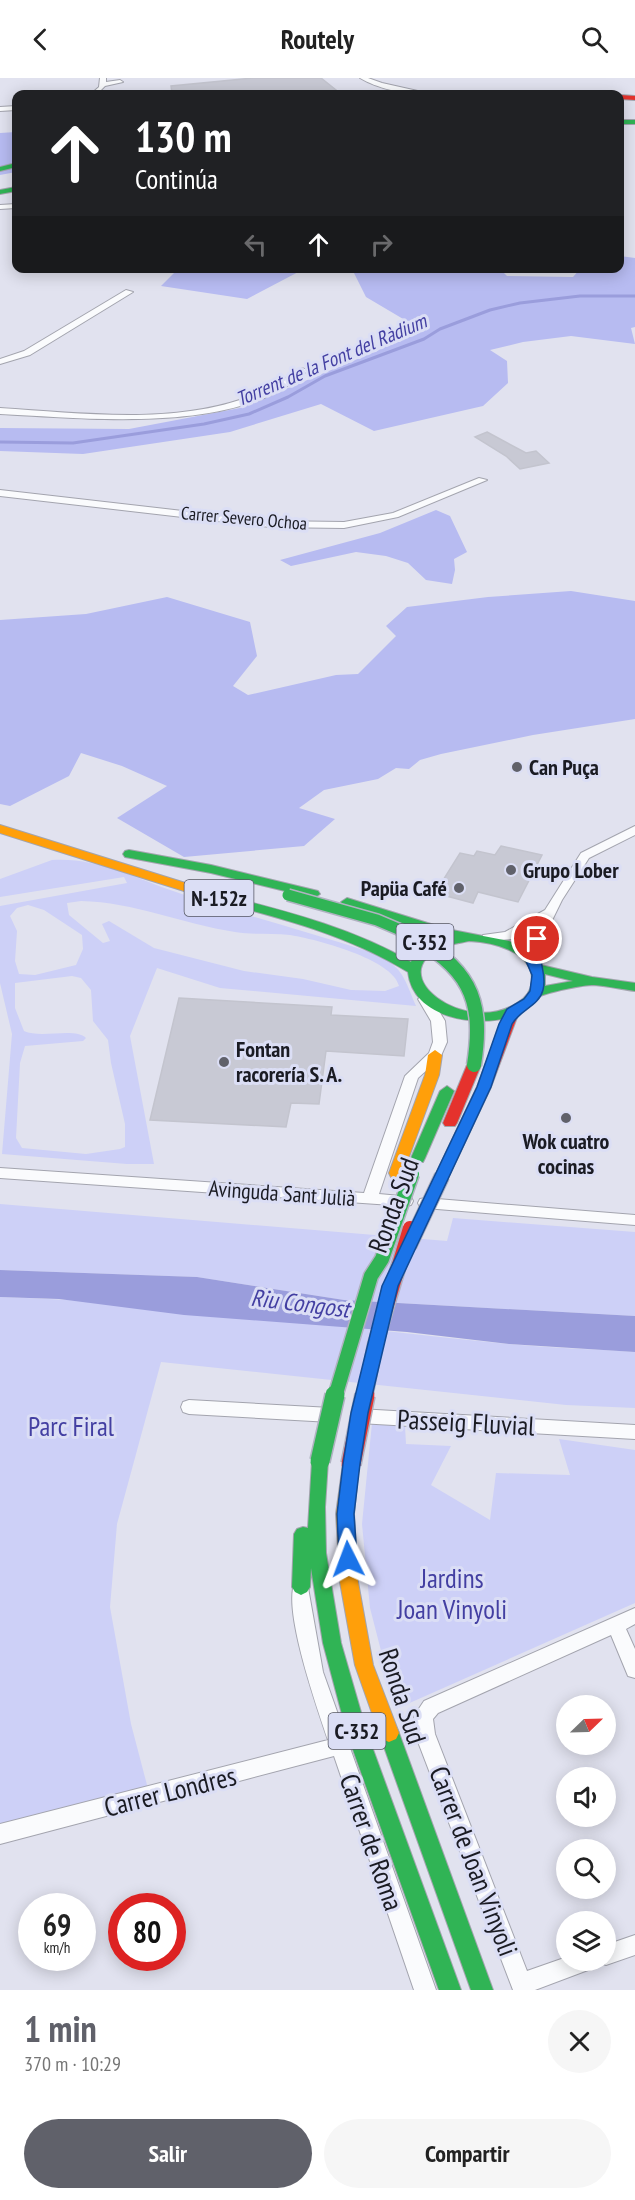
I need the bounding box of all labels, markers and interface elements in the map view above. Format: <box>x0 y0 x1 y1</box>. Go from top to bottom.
text: Routely <box>281 22 354 56</box>
icon: back <box>24 23 57 56</box>
icon: search <box>578 23 611 56</box>
text: 130 m <box>135 109 232 164</box>
icon: ahead <box>36 114 114 192</box>
text: Continúa <box>135 162 218 196</box>
icon: left <box>239 228 272 261</box>
icon: ahead <box>302 228 335 261</box>
icon: right <box>365 228 398 261</box>
water label: Torrent de la Font del Ràdium <box>232 308 431 412</box>
street label: Carrer Severo Ochoa <box>180 501 308 535</box>
place label: Can Puça <box>529 753 599 781</box>
marker: Can Puça <box>510 760 524 774</box>
place label: Grupo Lober <box>523 856 619 884</box>
marker: Grupo Lober <box>504 863 518 877</box>
place label: Papüa Café <box>361 874 447 902</box>
road number: N-152z <box>184 880 254 916</box>
marker: Papüa Café <box>452 881 466 895</box>
pin <box>511 913 562 964</box>
icon: arrive <box>520 922 553 955</box>
road number: C-352 <box>396 924 454 960</box>
place label: Fontan racorería S. A. <box>236 1035 342 1088</box>
marker: Fontan racorería S. A. <box>217 1055 231 1069</box>
marker: Wok cuatro cocinas <box>559 1111 573 1125</box>
place label: Wok cuatro cocinas <box>522 1127 610 1180</box>
street label: Ronda Sud <box>360 1153 426 1257</box>
street label: Avinguda Sant Julià <box>208 1174 356 1212</box>
water label: Riu Congost <box>249 1282 353 1325</box>
street label: Passeig Fluvial <box>396 1401 536 1443</box>
park label: Parc Firal <box>28 1409 115 1443</box>
position arrow <box>316 1527 380 1591</box>
park label: Jardins Joan Vinyoli <box>396 1561 507 1626</box>
street label: Ronda Sud <box>372 1644 434 1748</box>
north arrow <box>556 1695 616 1755</box>
map controls <box>556 1695 616 1971</box>
road number: C-352 <box>328 1713 386 1749</box>
street label: Carrer Londres <box>100 1758 240 1824</box>
street label: Carrer de Joan Vinyoli <box>422 1761 526 1961</box>
button: sound <box>556 1767 616 1827</box>
street label: Carrer de Roma <box>333 1769 411 1915</box>
button: search <box>556 1839 616 1899</box>
speed limit sign: 80 <box>108 1893 186 1971</box>
text: 69 <box>43 1905 71 1944</box>
button: layers <box>556 1911 616 1971</box>
text: km/h <box>44 1938 70 1957</box>
text: 1 min <box>24 2005 97 2052</box>
button: close <box>548 2010 611 2073</box>
text: 370 m · 10:29 <box>24 2051 121 2077</box>
button: Salir <box>24 2119 312 2188</box>
button: Compartir <box>324 2119 611 2188</box>

